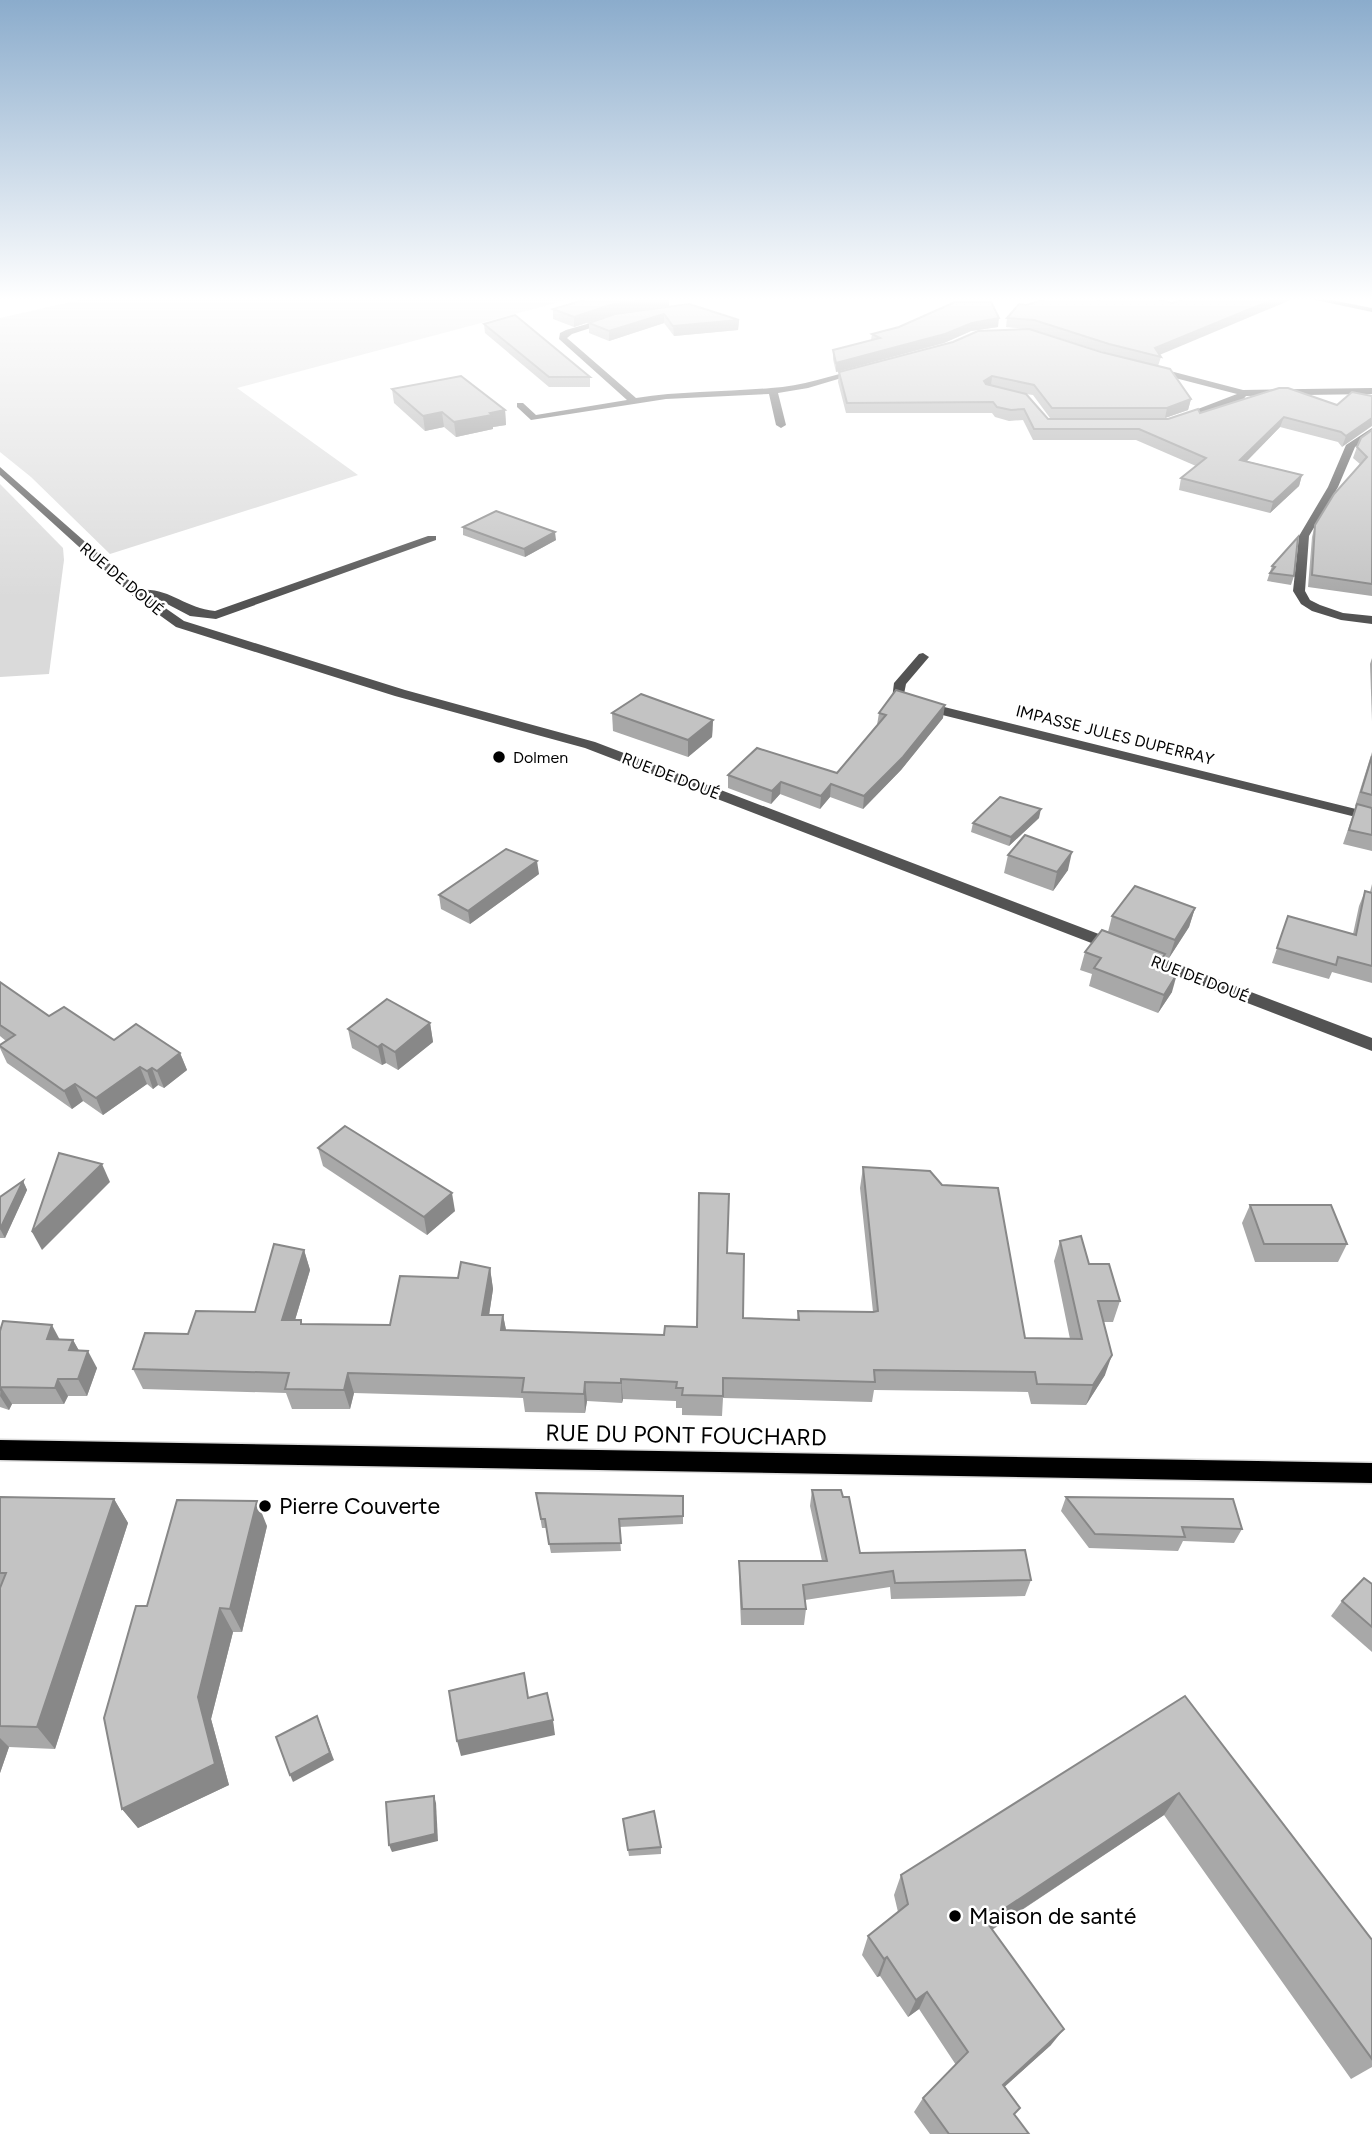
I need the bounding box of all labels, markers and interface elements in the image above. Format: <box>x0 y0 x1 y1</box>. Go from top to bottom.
street label: RUE DE DOUÉ <box>76 538 168 620</box>
street label: IMPASSE JULES DUPERRAY <box>1014 701 1216 769</box>
place label: Dolmen <box>513 748 568 767</box>
marker: Dolmen <box>491 749 507 765</box>
street label: RUE DE DOUÉ <box>619 749 723 803</box>
street label: RUE DE DOUÉ <box>1148 952 1252 1006</box>
street label: RUE DU PONT FOUCHARD <box>545 1419 827 1451</box>
place label: Pierre Couverte <box>279 1492 440 1520</box>
marker: Pierre Couverte <box>257 1498 273 1514</box>
place label: Maison de santé <box>969 1902 1136 1930</box>
marker: Maison de santé <box>947 1908 963 1924</box>

